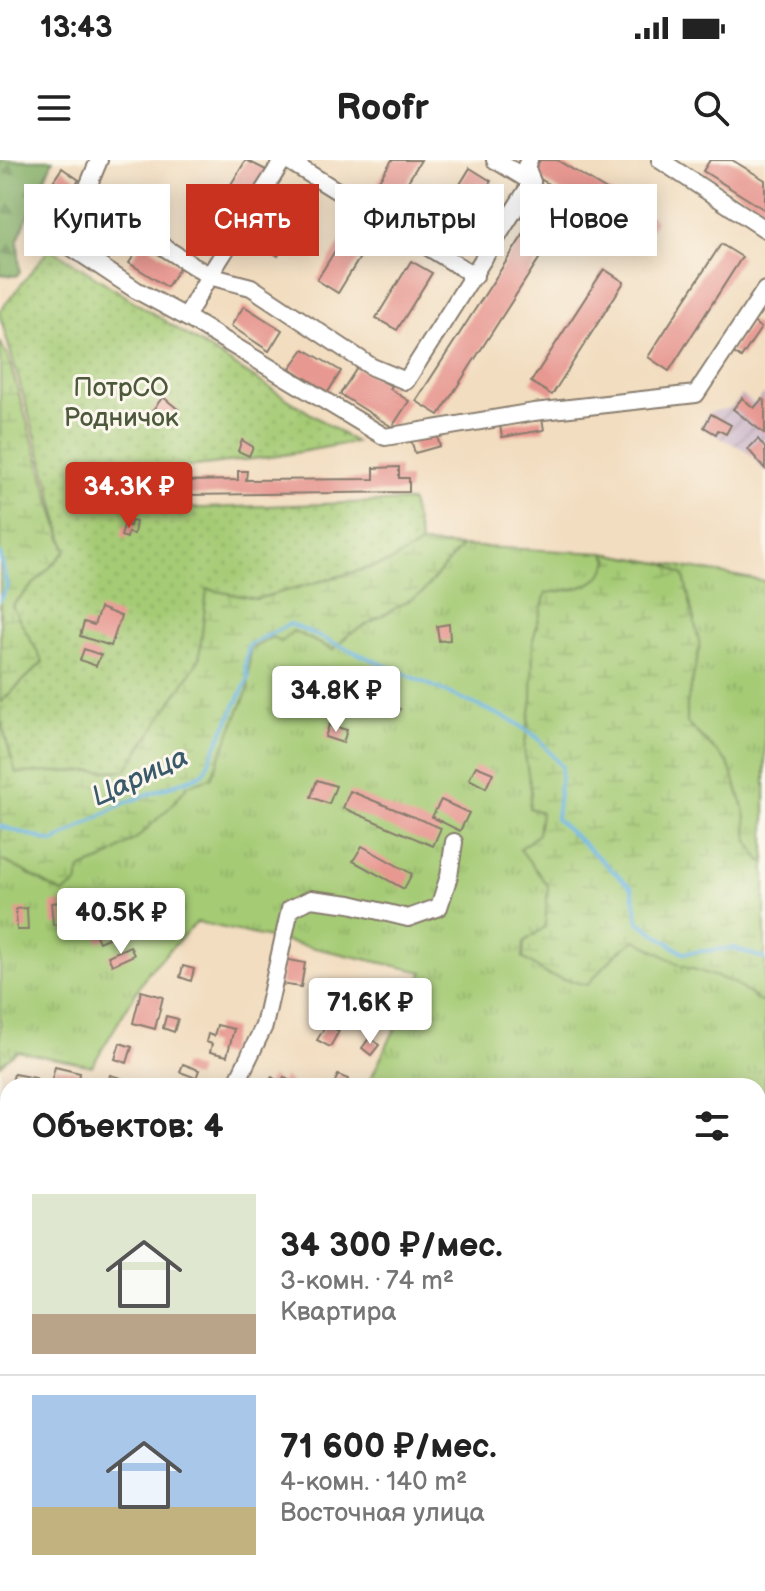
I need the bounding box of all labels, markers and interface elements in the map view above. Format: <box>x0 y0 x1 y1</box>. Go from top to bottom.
text: 13:43 <box>40 10 113 46</box>
icon: menu <box>32 86 76 130</box>
icon: search <box>689 86 733 130</box>
text: Roofr <box>336 87 429 130</box>
chip: Купить <box>24 184 170 256</box>
chip: Снять <box>186 184 319 256</box>
chip: Фильтры <box>335 184 504 256</box>
chip: Новое <box>520 184 657 256</box>
park label: ПотрСО Родничок <box>63 373 179 434</box>
pin: 34.3K ₽ <box>55 462 203 530</box>
text: 34.3K ₽ <box>83 472 175 503</box>
pin: 34.8K ₽ <box>262 666 410 734</box>
text: 34.8K ₽ <box>290 676 382 707</box>
water label: Царица <box>87 740 193 814</box>
pin: 40.5K ₽ <box>47 888 195 956</box>
text: 40.5K ₽ <box>75 898 167 929</box>
pin: 71.6K ₽ <box>296 978 444 1046</box>
text: 71.6K ₽ <box>327 988 413 1019</box>
icon: filters <box>690 1104 734 1148</box>
text: Объектов: 4 <box>32 1106 224 1147</box>
text: 34 300 ₽/мес. <box>280 1225 503 1266</box>
icon: home <box>96 1226 192 1322</box>
text: 3-комн. · 74 m² <box>280 1266 454 1297</box>
text: Квартира <box>280 1297 397 1328</box>
text: 71 600 ₽/мес. <box>280 1426 497 1467</box>
icon: home <box>96 1427 192 1523</box>
text: 4-комн. · 140 m² <box>280 1467 467 1498</box>
text: Восточная улица <box>280 1498 485 1529</box>

